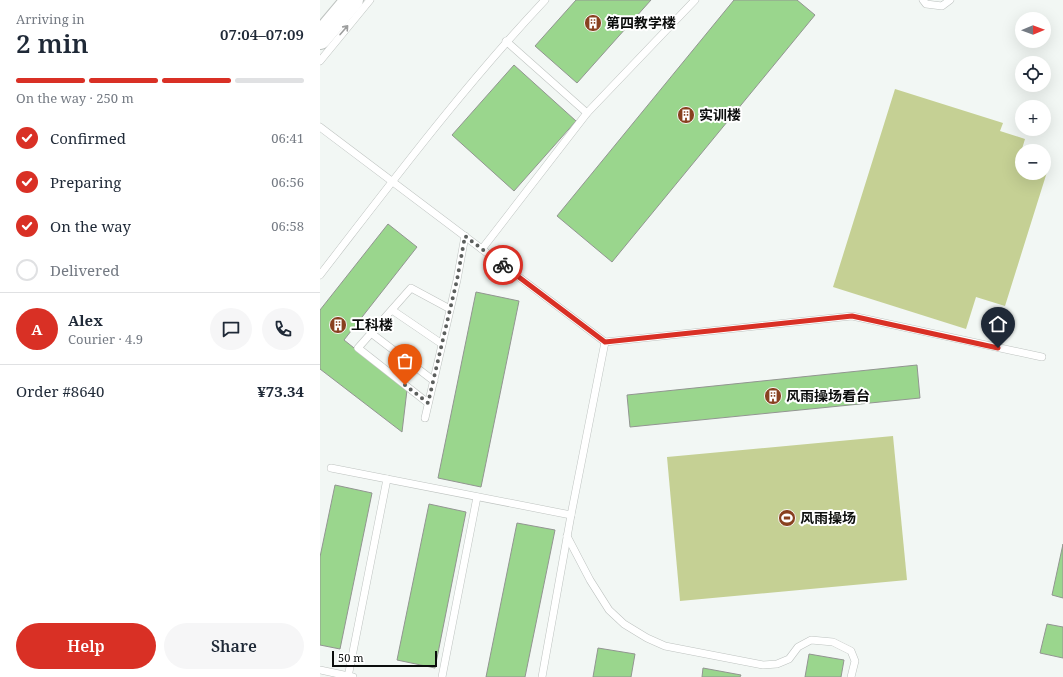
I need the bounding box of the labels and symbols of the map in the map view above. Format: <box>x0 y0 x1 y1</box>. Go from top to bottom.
north arrow <box>1015 12 1051 48</box>
building icon: 第四教学楼 <box>583 13 603 33</box>
place label: 第四教学楼 <box>606 13 676 32</box>
one-way arrow <box>340 25 349 36</box>
building icon: 实训楼 <box>676 105 696 125</box>
place label: 实训楼 <box>699 105 741 124</box>
courier <box>483 245 523 285</box>
pin <box>981 307 1015 348</box>
building icon: 工科楼 <box>328 315 348 335</box>
place label: 工科楼 <box>351 315 393 334</box>
pin <box>388 344 422 385</box>
building icon: 风雨操场看台 <box>763 386 783 406</box>
place label: 风雨操场看台 <box>786 386 870 405</box>
sports icon: 风雨操场 <box>777 508 797 528</box>
place label: 风雨操场 <box>800 508 856 527</box>
scale bar <box>332 649 437 668</box>

